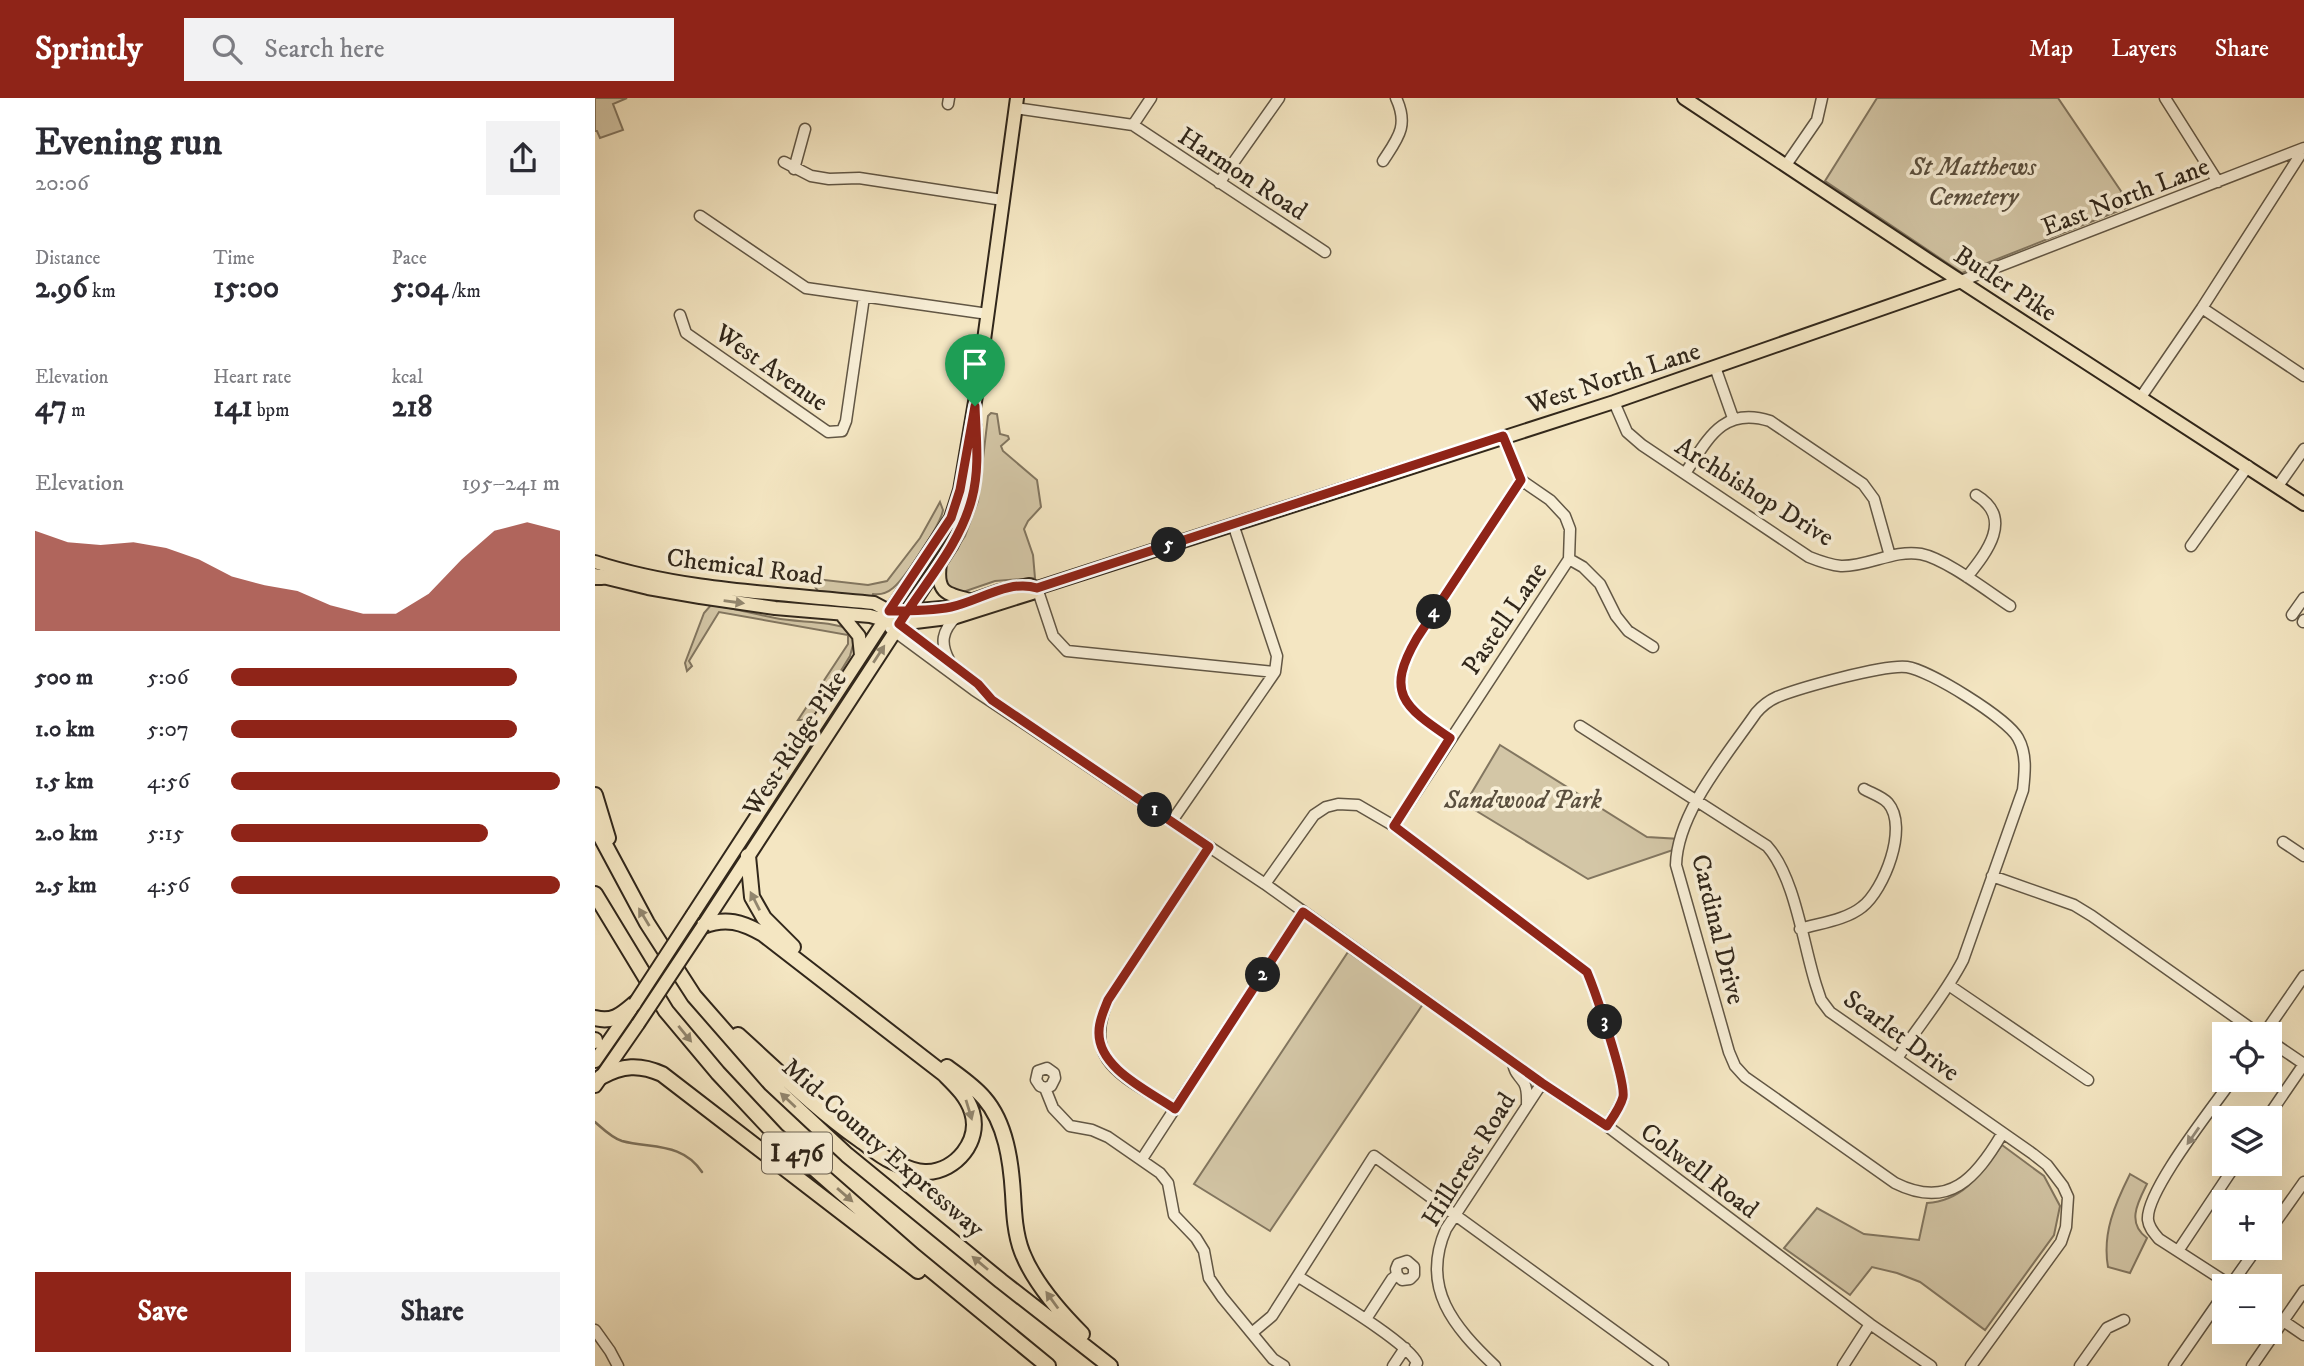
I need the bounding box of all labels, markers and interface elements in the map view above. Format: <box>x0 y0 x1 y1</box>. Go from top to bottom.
search box <box>184 18 674 81</box>
text: Sprintly <box>35 29 142 70</box>
icon: search <box>208 30 246 68</box>
text: Search here <box>264 33 385 66</box>
text: Map <box>2029 34 2073 64</box>
text: Layers <box>2111 34 2177 64</box>
text: Share <box>2215 34 2269 64</box>
text: Evening run <box>35 119 222 167</box>
street label: Harmon Road <box>1171 120 1313 228</box>
button: share <box>486 121 560 195</box>
street label: East North Lane <box>2037 150 2214 244</box>
park label: St Matthews Cemetery <box>1909 151 2037 214</box>
text: 20:06 <box>35 169 89 198</box>
street label: Butler Pike <box>1947 239 2063 330</box>
text: Distance <box>35 247 100 270</box>
text: Time <box>213 247 255 270</box>
text: Pace <box>392 247 427 270</box>
text: 2.96 <box>35 270 88 307</box>
text: 15:00 <box>213 270 279 307</box>
text: 5:04 <box>392 270 448 307</box>
text: km <box>88 280 116 303</box>
text: /km <box>448 280 481 303</box>
street label: West Avenue <box>707 317 834 419</box>
pin <box>945 334 1005 406</box>
street label: West North Lane <box>1522 335 1704 422</box>
icon: arrive <box>956 345 994 383</box>
text: Elevation <box>35 366 109 389</box>
text: Heart rate <box>213 366 291 389</box>
text: kcal <box>392 366 423 389</box>
text: 47 <box>35 389 67 426</box>
text: 141 <box>213 389 253 426</box>
text: 218 <box>392 389 432 426</box>
text: m <box>67 399 85 422</box>
text: bpm <box>253 399 289 422</box>
street label: Archbishop Drive <box>1669 430 1840 554</box>
text: Elevation <box>35 469 124 498</box>
text: 195–241 m <box>461 469 560 498</box>
pin: 5 <box>1151 528 1187 562</box>
text: 5 <box>1164 533 1173 556</box>
street label: Chemical Road <box>665 542 825 593</box>
street label: Pastell Lane <box>1455 556 1555 682</box>
pin: 4 <box>1417 594 1451 630</box>
one-way arrow <box>723 597 745 608</box>
text: 4 <box>1428 600 1439 623</box>
one-way arrow <box>873 644 886 664</box>
text: 500 m <box>35 663 93 692</box>
text: 5:06 <box>147 663 189 692</box>
street label: West Ridge Pike <box>735 665 855 824</box>
text: 1.0 km <box>35 715 95 744</box>
text: 5:07 <box>147 715 189 744</box>
text: 1.5 km <box>35 767 94 796</box>
text: 4:56 <box>147 767 190 796</box>
park label: Sandwood Park <box>1443 784 1602 817</box>
pin: 1 <box>1137 792 1173 828</box>
text: 1 <box>1151 798 1158 821</box>
text: 2.0 km <box>35 819 98 848</box>
text: 5:15 <box>147 819 184 848</box>
street label: Cardinal Drive <box>1683 851 1752 1008</box>
text: 2.5 km <box>35 871 97 900</box>
text: 4:56 <box>147 871 190 900</box>
one-way arrow <box>750 891 761 911</box>
one-way arrow <box>638 908 650 927</box>
pin: 2 <box>1245 958 1281 992</box>
text: 2 <box>1258 963 1267 986</box>
street label: Scarlet Drive <box>1837 983 1966 1089</box>
pin: 3 <box>1587 1004 1623 1040</box>
text: 3 <box>1601 1010 1608 1033</box>
map controls <box>2212 1022 2282 1344</box>
button: locate <box>2212 1022 2282 1092</box>
one-way arrow <box>677 1025 692 1042</box>
street label: Mid-County Expressway <box>775 1051 992 1246</box>
street label: Hillcrest Road <box>1415 1087 1524 1233</box>
one-way arrow <box>779 1092 797 1108</box>
one-way arrow <box>965 1099 975 1120</box>
button: layers <box>2212 1106 2282 1176</box>
street label: Colwell Road <box>1633 1116 1765 1226</box>
one-way arrow <box>2187 1126 2200 1146</box>
road number: I 476 <box>762 1133 832 1174</box>
one-way arrow <box>836 1187 854 1203</box>
button: + <box>2212 1190 2282 1260</box>
one-way arrow <box>971 1256 988 1271</box>
button: Save <box>35 1272 291 1352</box>
button: Share <box>305 1272 560 1352</box>
button: − <box>2212 1274 2282 1344</box>
one-way arrow <box>1045 1291 1059 1309</box>

